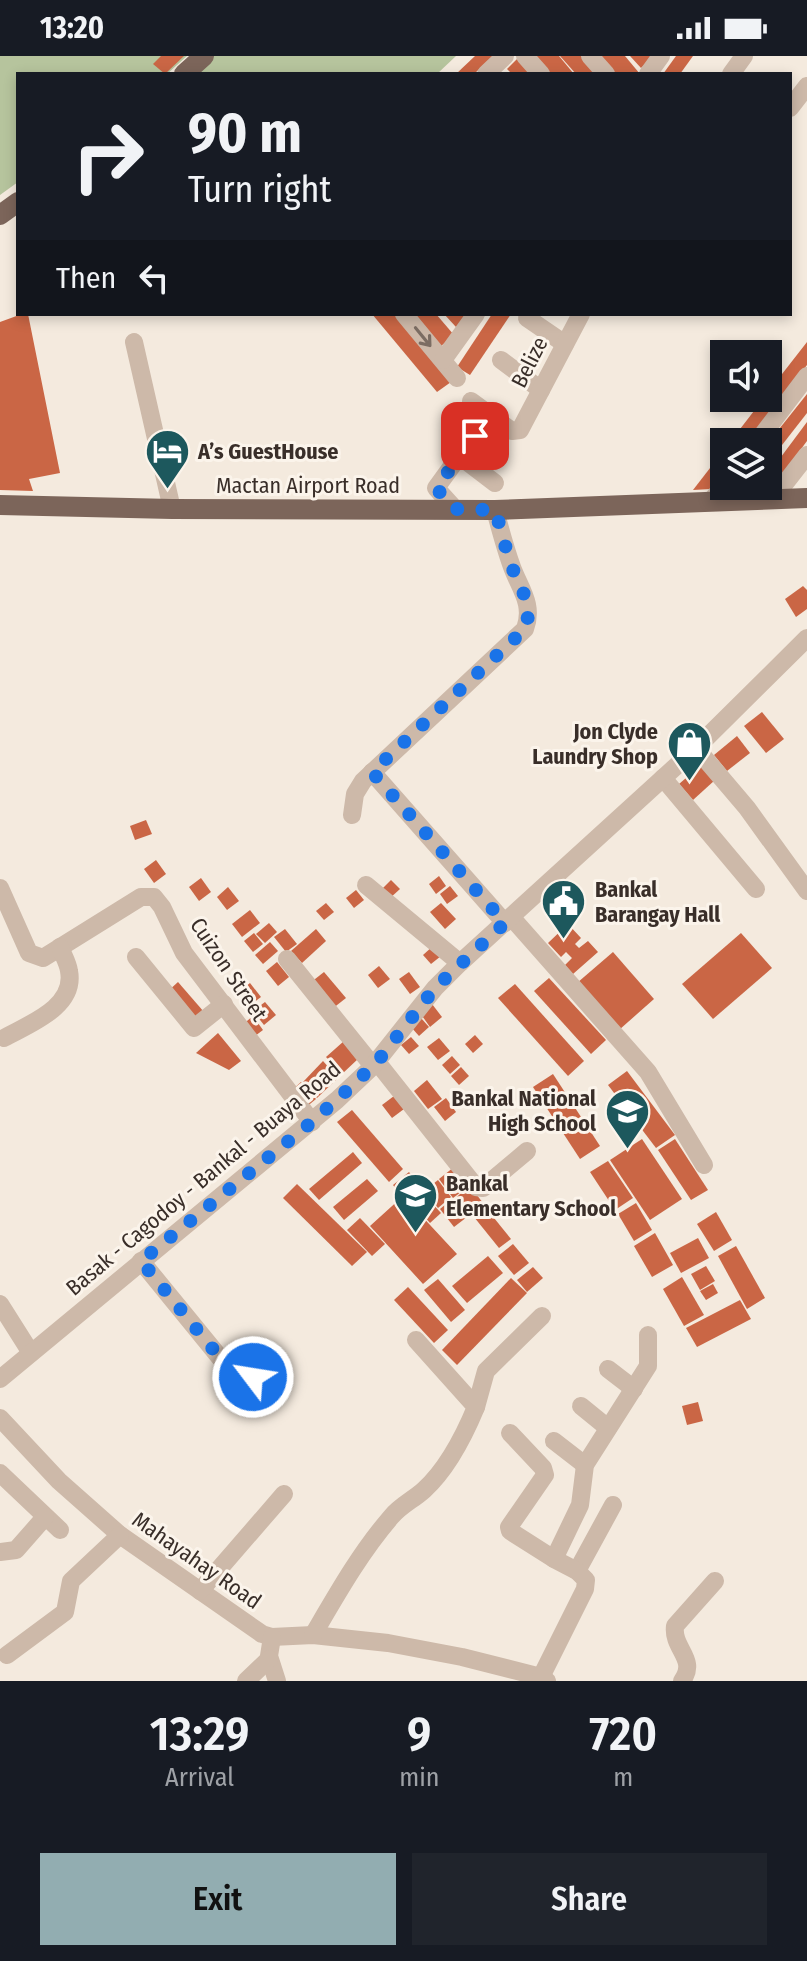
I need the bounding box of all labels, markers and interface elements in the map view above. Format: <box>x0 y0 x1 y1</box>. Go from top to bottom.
text: 13:20 <box>40 10 104 46</box>
text: 90 m <box>188 100 302 167</box>
icon: right <box>56 104 160 208</box>
text: Turn right <box>188 168 331 212</box>
icon: left <box>132 256 176 300</box>
text: Then <box>56 260 116 296</box>
one-way arrow <box>415 326 432 347</box>
street label: Belize <box>505 332 554 392</box>
map controls <box>710 340 782 500</box>
button: sound <box>710 340 782 412</box>
pin <box>441 402 509 470</box>
icon: arrive <box>453 414 497 458</box>
hotel icon: A’s GuestHouse <box>143 427 191 490</box>
button: layers <box>710 428 782 500</box>
place label: A’s GuestHouse <box>197 438 338 465</box>
street label: Mactan Airport Road <box>216 472 400 499</box>
place label: Jon Clyde Laundry Shop <box>532 718 658 770</box>
shop icon: Jon Clyde Laundry Shop <box>665 720 713 783</box>
place label: Bankal Barangay Hall <box>595 876 721 928</box>
public building icon: Bankal Barangay Hall <box>540 878 588 941</box>
street label: Cuizon Street <box>184 912 273 1027</box>
street label: Basak - Cagodoy - Bankal - Buaya Road <box>60 1055 346 1301</box>
place label: Bankal National High School <box>452 1085 597 1137</box>
school or university icon: Bankal National High School <box>603 1087 651 1150</box>
place label: Bankal Elementary School <box>446 1170 617 1222</box>
school or university icon: Bankal Elementary School <box>391 1172 439 1235</box>
position arrow <box>211 1335 295 1419</box>
street label: Mahayahay Road <box>127 1506 266 1615</box>
text: 13:29 <box>150 1705 249 1763</box>
text: 9 <box>407 1705 431 1763</box>
text: 720 <box>589 1705 657 1763</box>
text: Arrival <box>165 1762 234 1793</box>
text: min <box>399 1762 439 1793</box>
text: m <box>613 1762 633 1793</box>
button: Exit <box>40 1853 396 1945</box>
button: Share <box>412 1853 767 1945</box>

